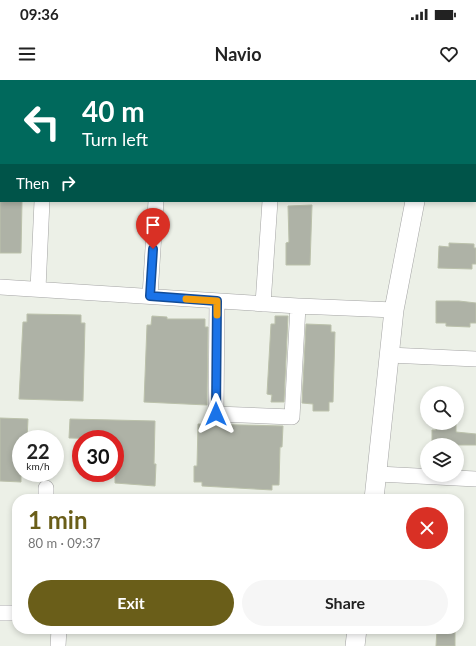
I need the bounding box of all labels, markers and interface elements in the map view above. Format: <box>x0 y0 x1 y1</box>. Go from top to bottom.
text: 09:36 <box>20 5 59 23</box>
icon: menu <box>16 43 38 65</box>
text: Navio <box>215 43 261 65</box>
icon: heart <box>438 43 460 65</box>
text: 40 m <box>82 94 145 128</box>
icon: left <box>16 96 68 148</box>
text: Turn left <box>82 128 148 150</box>
icon: right <box>57 172 79 194</box>
text: Then <box>16 174 49 192</box>
pin <box>136 208 170 249</box>
icon: arrive <box>142 214 164 236</box>
map controls <box>420 386 464 482</box>
button: search <box>420 386 464 430</box>
position arrow <box>195 393 237 435</box>
speed limit sign: 30 <box>72 430 124 482</box>
button: layers <box>420 438 464 482</box>
text: 22 <box>26 439 50 463</box>
text: km/h <box>26 460 50 472</box>
text: 1 min <box>28 505 88 534</box>
button: close <box>406 507 448 549</box>
text: 80 m · 09:37 <box>28 535 101 551</box>
button: Exit <box>28 580 234 626</box>
button: Share <box>242 580 448 626</box>

